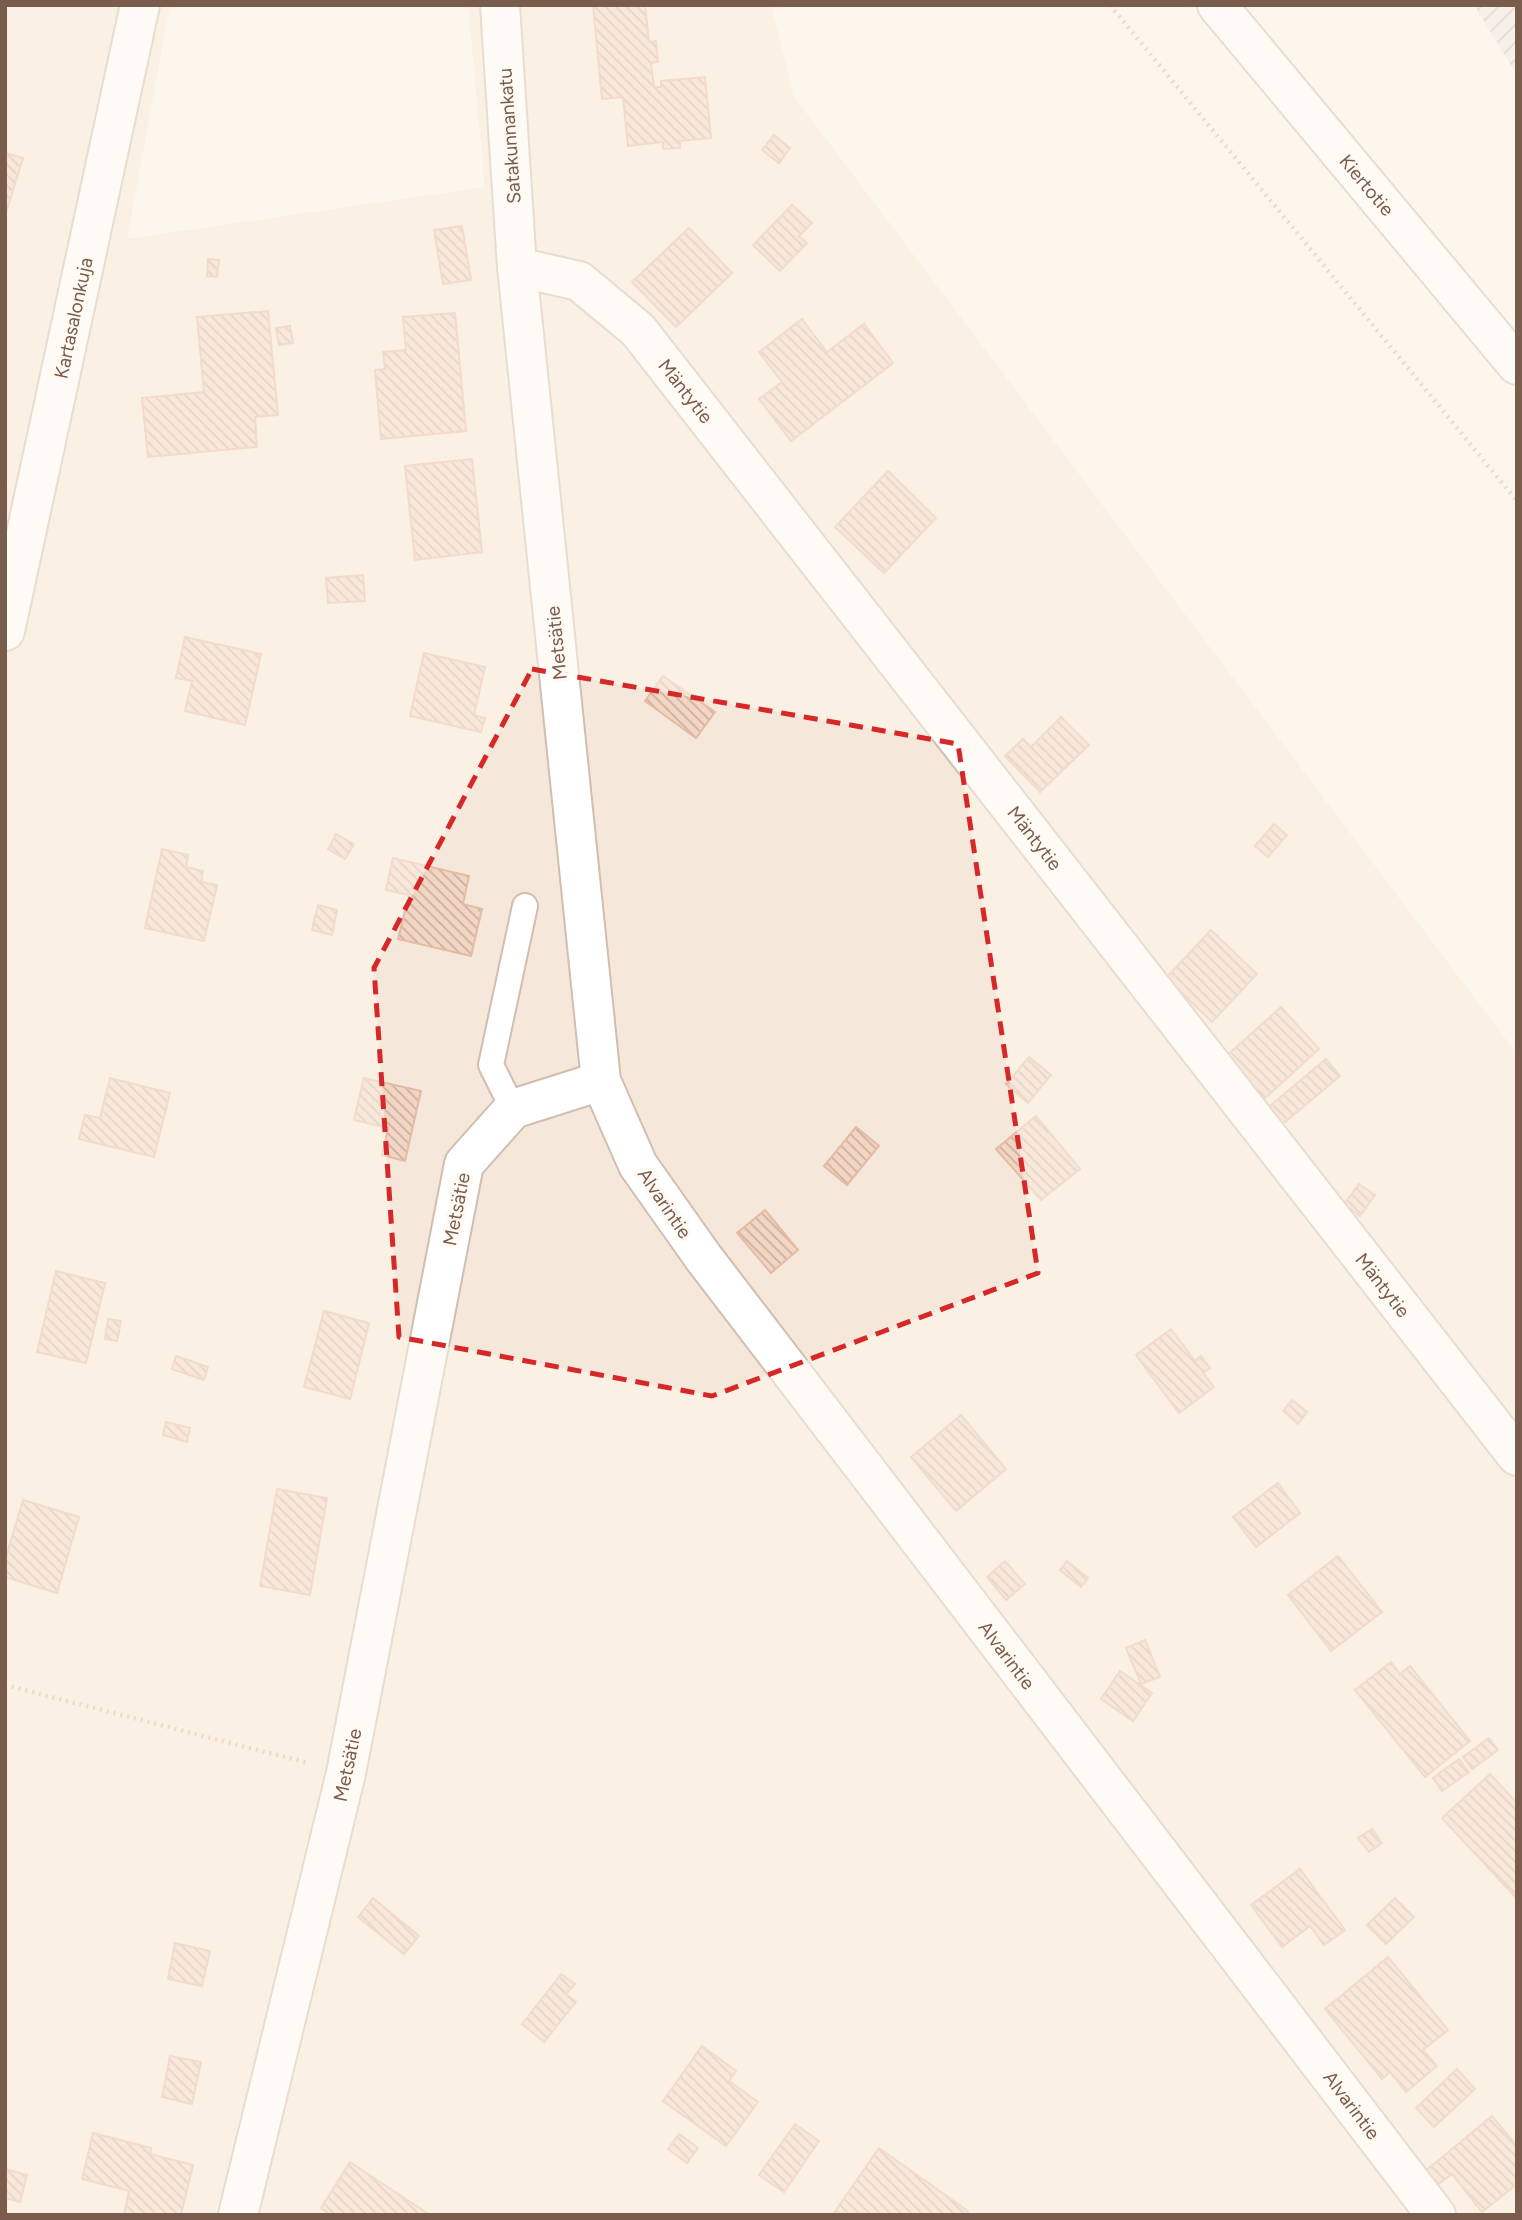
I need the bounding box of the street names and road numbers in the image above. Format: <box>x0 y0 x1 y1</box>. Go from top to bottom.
street label: Satakunnankatu <box>493 67 526 205</box>
street label: Kiertotie <box>1334 150 1399 221</box>
street label: Kartasalonkuja <box>49 255 98 381</box>
street label: Mäntytie <box>653 354 718 428</box>
street label: Metsätie <box>541 605 572 681</box>
street label: Mäntytie <box>1002 801 1067 875</box>
street label: Alvarintie <box>633 1164 696 1243</box>
street label: Metsätie <box>438 1171 475 1248</box>
street label: Mäntytie <box>1350 1248 1415 1322</box>
street label: Alvarintie <box>973 1617 1040 1694</box>
street label: Metsätie <box>329 1726 366 1804</box>
street label: Alvarintie <box>1318 2067 1385 2144</box>

